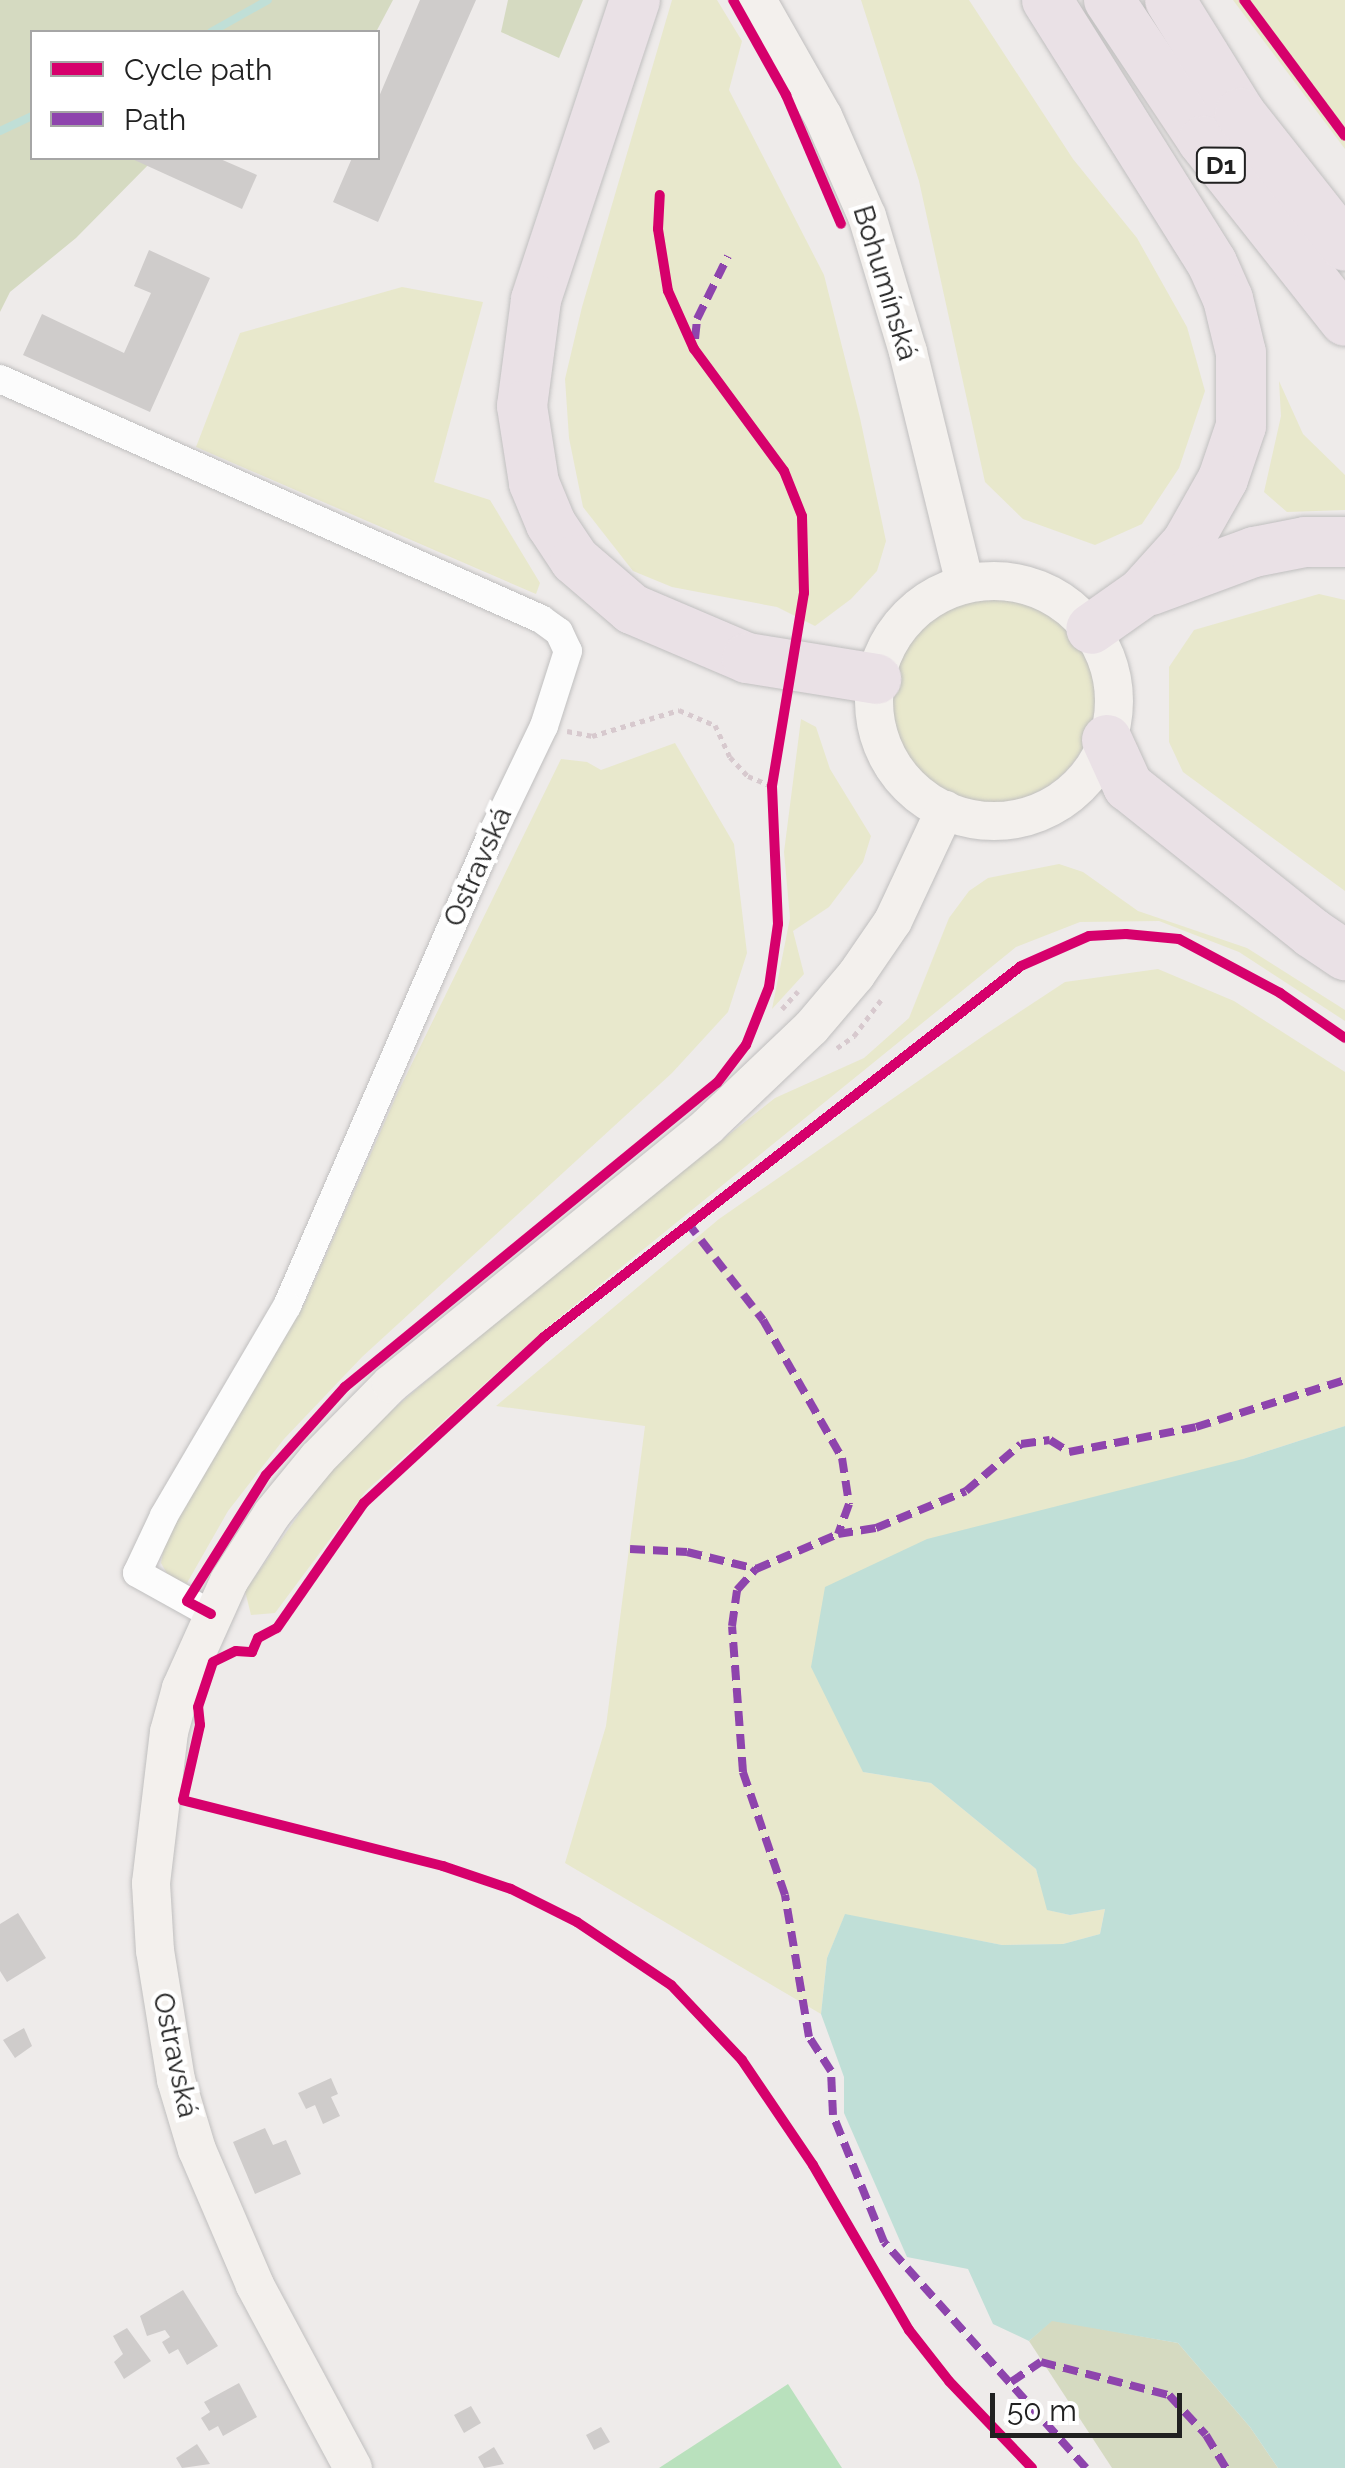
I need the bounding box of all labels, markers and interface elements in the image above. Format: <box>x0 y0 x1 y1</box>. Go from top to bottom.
legend <box>30 30 380 160</box>
text: Cycle path <box>124 52 272 87</box>
text: Path <box>124 102 186 137</box>
road number: D1 <box>1194 145 1248 185</box>
street label: Bohumínská <box>846 202 924 364</box>
street label: Ostravská <box>437 802 519 932</box>
street label: Ostravská <box>145 1990 205 2120</box>
scale bar <box>995 2373 1188 2435</box>
text: 50 m <box>1007 2393 1077 2428</box>

